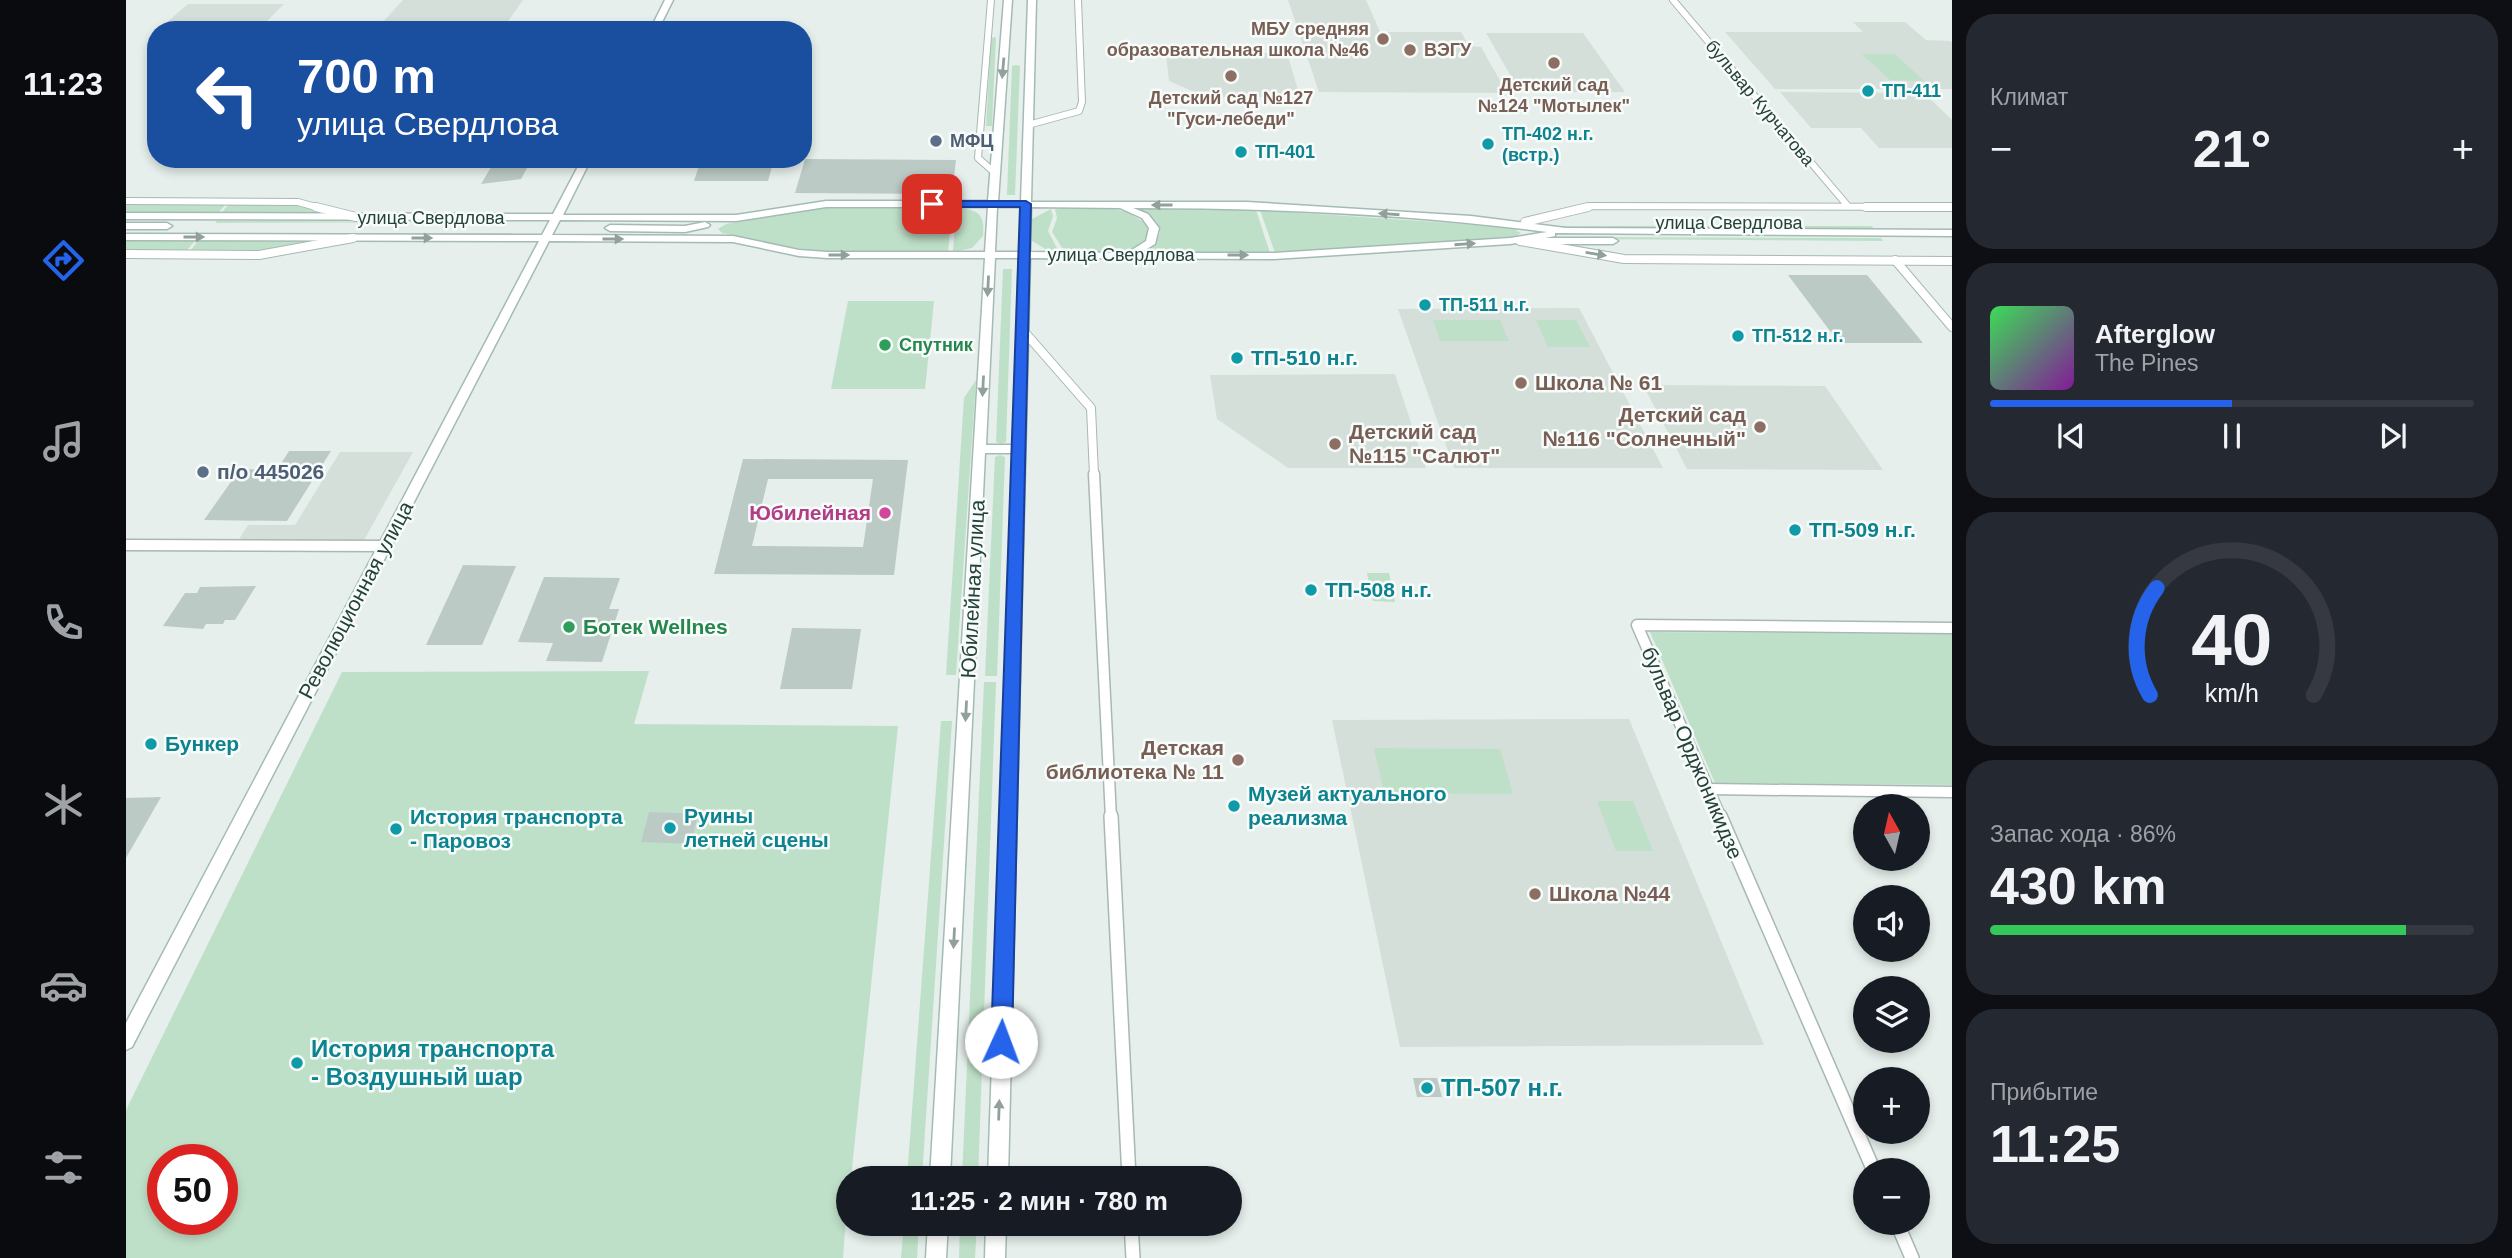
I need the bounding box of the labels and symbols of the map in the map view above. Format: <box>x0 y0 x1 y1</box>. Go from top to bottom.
place label: МБУ средняя образовательная школа №46 <box>1107 19 1369 60</box>
marker: МБУ средняя образовательная школа №46 <box>1375 31 1391 47</box>
street label: бульвар Курчатова <box>1702 36 1819 171</box>
place label: ВЭГУ <box>1424 40 1472 60</box>
marker: ВЭГУ <box>1402 42 1418 58</box>
marker: Детский сад №124 "Мотылек" <box>1546 55 1562 71</box>
one-way arrow <box>997 57 1008 79</box>
marker: Детский сад №127 "Гуси-лебеди" <box>1223 68 1239 84</box>
place label: Детский сад №124 "Мотылек" <box>1478 75 1630 116</box>
place label: ТП-411 <box>1882 81 1941 101</box>
marker: ТП-411 <box>1860 83 1876 99</box>
place label: Детский сад №127 "Гуси-лебеди" <box>1149 88 1313 129</box>
place label: ТП-402 н.г. (встр.) <box>1502 124 1594 165</box>
place label: МФЦ <box>950 131 994 151</box>
marker: МФЦ <box>928 133 944 149</box>
marker: ТП-402 н.г. (встр.) <box>1480 136 1496 152</box>
place label: ТП-401 <box>1255 142 1315 162</box>
marker: ТП-401 <box>1233 144 1249 160</box>
pin <box>902 174 962 234</box>
one-way arrow <box>1151 199 1173 211</box>
street label: улица Свердлова <box>357 208 506 228</box>
one-way arrow <box>1378 209 1400 220</box>
street label: улица Свердлова <box>1655 213 1804 233</box>
one-way arrow <box>183 231 205 243</box>
one-way arrow <box>412 232 434 244</box>
one-way arrow <box>602 233 624 244</box>
one-way arrow <box>1454 238 1476 249</box>
street label: улица Свердлова <box>1047 245 1196 265</box>
one-way arrow <box>828 249 850 261</box>
one-way arrow <box>1585 249 1607 260</box>
one-way arrow <box>1227 250 1249 261</box>
one-way arrow <box>982 275 993 297</box>
place label: ТП-511 н.г. <box>1439 295 1530 315</box>
marker: ТП-511 н.г. <box>1417 297 1433 313</box>
place label: ТП-512 н.г. <box>1752 326 1844 346</box>
marker: ТП-512 н.г. <box>1730 328 1746 344</box>
place label: Спутник <box>899 335 974 355</box>
marker: Спутник <box>877 337 893 353</box>
place label: ТП-510 н.г. <box>1251 346 1358 369</box>
marker: ТП-510 н.г. <box>1229 350 1245 366</box>
place label: Школа № 61 <box>1535 371 1662 394</box>
one-way arrow <box>977 375 988 397</box>
marker: Школа № 61 <box>1513 375 1529 391</box>
place label: Детский сад №116 "Солнечный" <box>1543 403 1746 450</box>
marker: Детский сад №116 "Солнечный" <box>1752 419 1768 435</box>
place label: Детский сад №115 "Салют" <box>1349 420 1500 467</box>
marker: Детский сад №115 "Салют" <box>1327 436 1343 452</box>
place label: п/о 445026 <box>217 460 324 483</box>
marker: п/о 445026 <box>195 464 211 480</box>
street label: Революционная улица <box>294 497 418 702</box>
street label: Юбилейная улица <box>956 499 989 679</box>
place label: Юбилейная <box>749 501 871 524</box>
marker: Юбилейная <box>877 505 893 521</box>
place label: ТП-509 н.г. <box>1809 518 1916 541</box>
marker: ТП-509 н.г. <box>1787 522 1803 538</box>
place label: ТП-508 н.г. <box>1325 578 1432 601</box>
marker: ТП-508 н.г. <box>1303 582 1319 598</box>
place label: Ботек Wellnes <box>583 615 728 638</box>
marker: Ботек Wellnes <box>561 619 577 635</box>
street label: бульвар Орджоникидзе <box>1637 643 1748 862</box>
one-way arrow <box>961 700 972 722</box>
place label: Бункер <box>165 732 239 755</box>
marker: Бункер <box>143 736 159 752</box>
place label: Детская библиотека № 11 <box>1046 736 1224 783</box>
marker: Детская библиотека № 11 <box>1230 752 1246 768</box>
place label: Музей актуального реализма <box>1248 782 1447 829</box>
north arrow <box>1853 794 1930 872</box>
marker: Музей актуального реализма <box>1226 798 1242 814</box>
place label: Руины летней сцены <box>684 804 829 851</box>
place label: История транспорта - Паровоз <box>410 805 623 852</box>
marker: Руины летней сцены <box>662 820 678 836</box>
marker: История транспорта - Паровоз <box>388 821 404 837</box>
place label: Школа №44 <box>1549 882 1671 905</box>
marker: Школа №44 <box>1527 886 1543 902</box>
one-way arrow <box>948 927 959 949</box>
position arrow <box>964 1005 1038 1079</box>
place label: История транспорта - Воздушный шар <box>311 1035 555 1090</box>
marker: История транспорта - Воздушный шар <box>289 1055 305 1071</box>
place label: ТП-507 н.г. <box>1441 1074 1563 1101</box>
marker: ТП-507 н.г. <box>1419 1080 1435 1096</box>
one-way arrow <box>994 1098 1005 1120</box>
speed limit sign: 50 <box>147 1144 238 1235</box>

